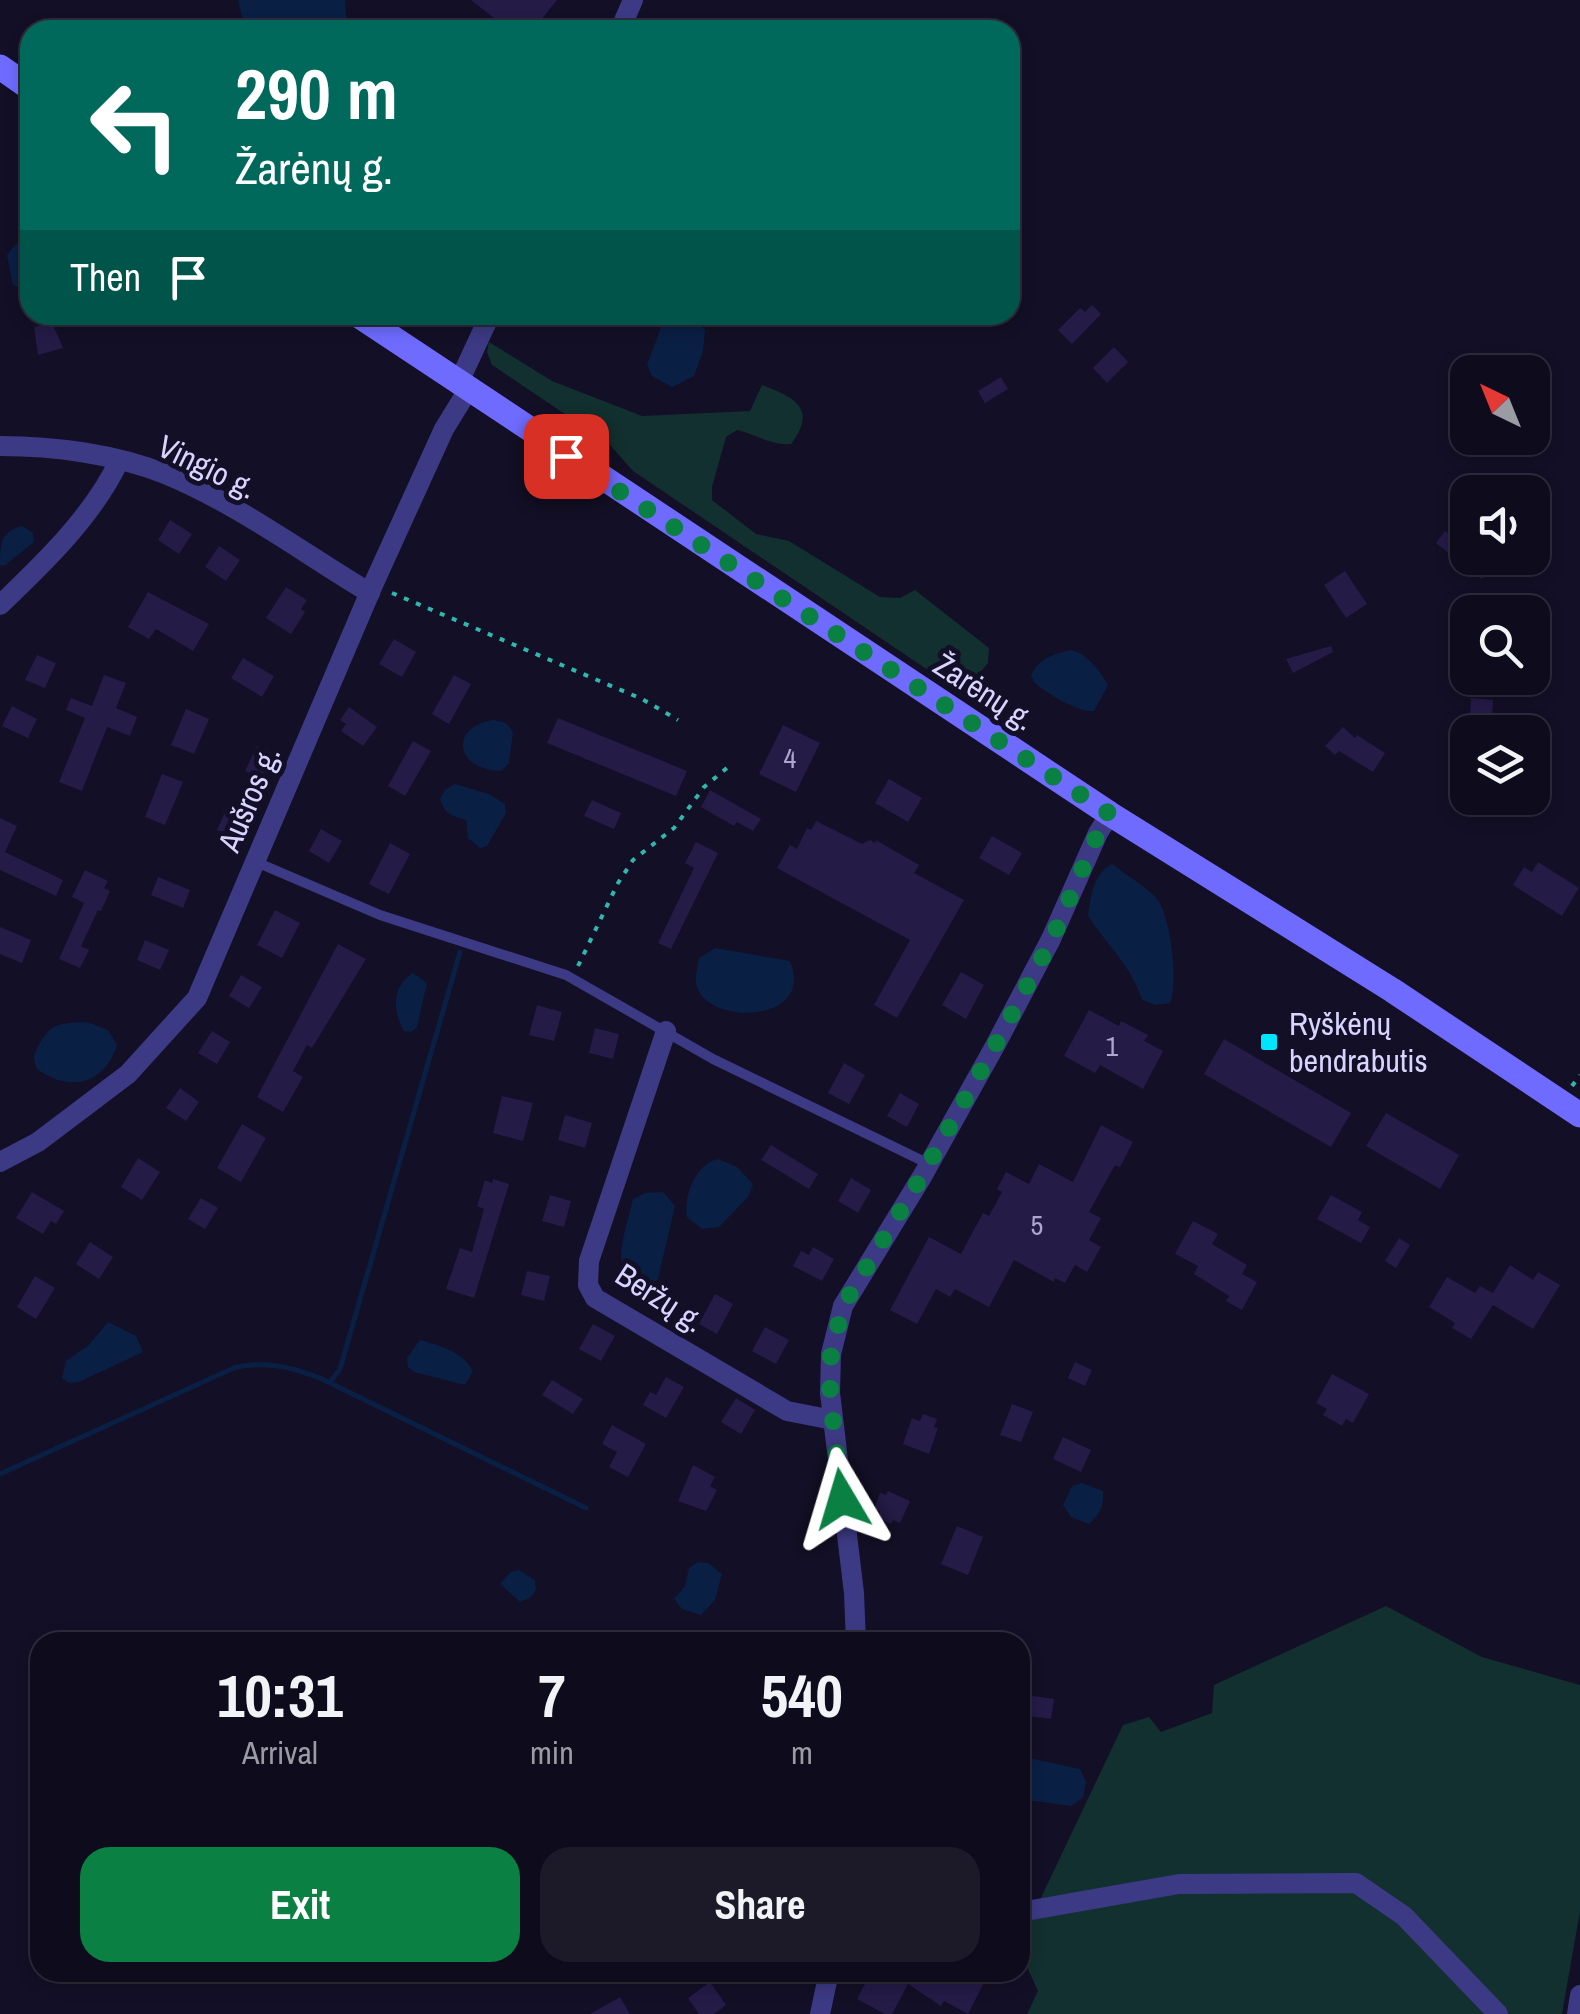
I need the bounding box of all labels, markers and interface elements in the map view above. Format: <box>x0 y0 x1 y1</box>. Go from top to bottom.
text: 290 m <box>235 47 398 141</box>
icon: left <box>70 60 200 190</box>
text: Žarėnų g. <box>235 137 393 198</box>
icon: arrive <box>161 250 216 305</box>
text: Then <box>70 252 141 303</box>
north arrow <box>1450 355 1550 455</box>
map controls <box>1450 355 1550 815</box>
pin <box>524 414 609 499</box>
street label: Vingio g. <box>151 424 264 509</box>
icon: arrive <box>539 429 594 484</box>
button: sound <box>1450 475 1550 575</box>
button: search <box>1450 595 1550 695</box>
street label: Žarėnų g. <box>925 643 1043 740</box>
button: layers <box>1450 715 1550 815</box>
street label: Aušros g. <box>207 739 290 859</box>
house number: 4 <box>784 739 797 777</box>
place label: Ryškėnų bendrabutis <box>1289 1002 1428 1082</box>
house number: 1 <box>1106 1027 1119 1065</box>
marker: Ryškėnų bendrabutis <box>1258 1031 1280 1053</box>
house number: 5 <box>1031 1206 1043 1244</box>
street label: Beržų g. <box>608 1253 713 1342</box>
position arrow <box>790 1447 894 1551</box>
text: 10:31 <box>217 1655 343 1736</box>
text: 7 <box>538 1655 566 1736</box>
text: 540 <box>761 1655 843 1736</box>
text: Arrival <box>242 1731 318 1774</box>
text: min <box>530 1731 574 1774</box>
text: m <box>791 1731 813 1774</box>
button: Exit <box>80 1847 520 1962</box>
button: Share <box>540 1847 980 1962</box>

